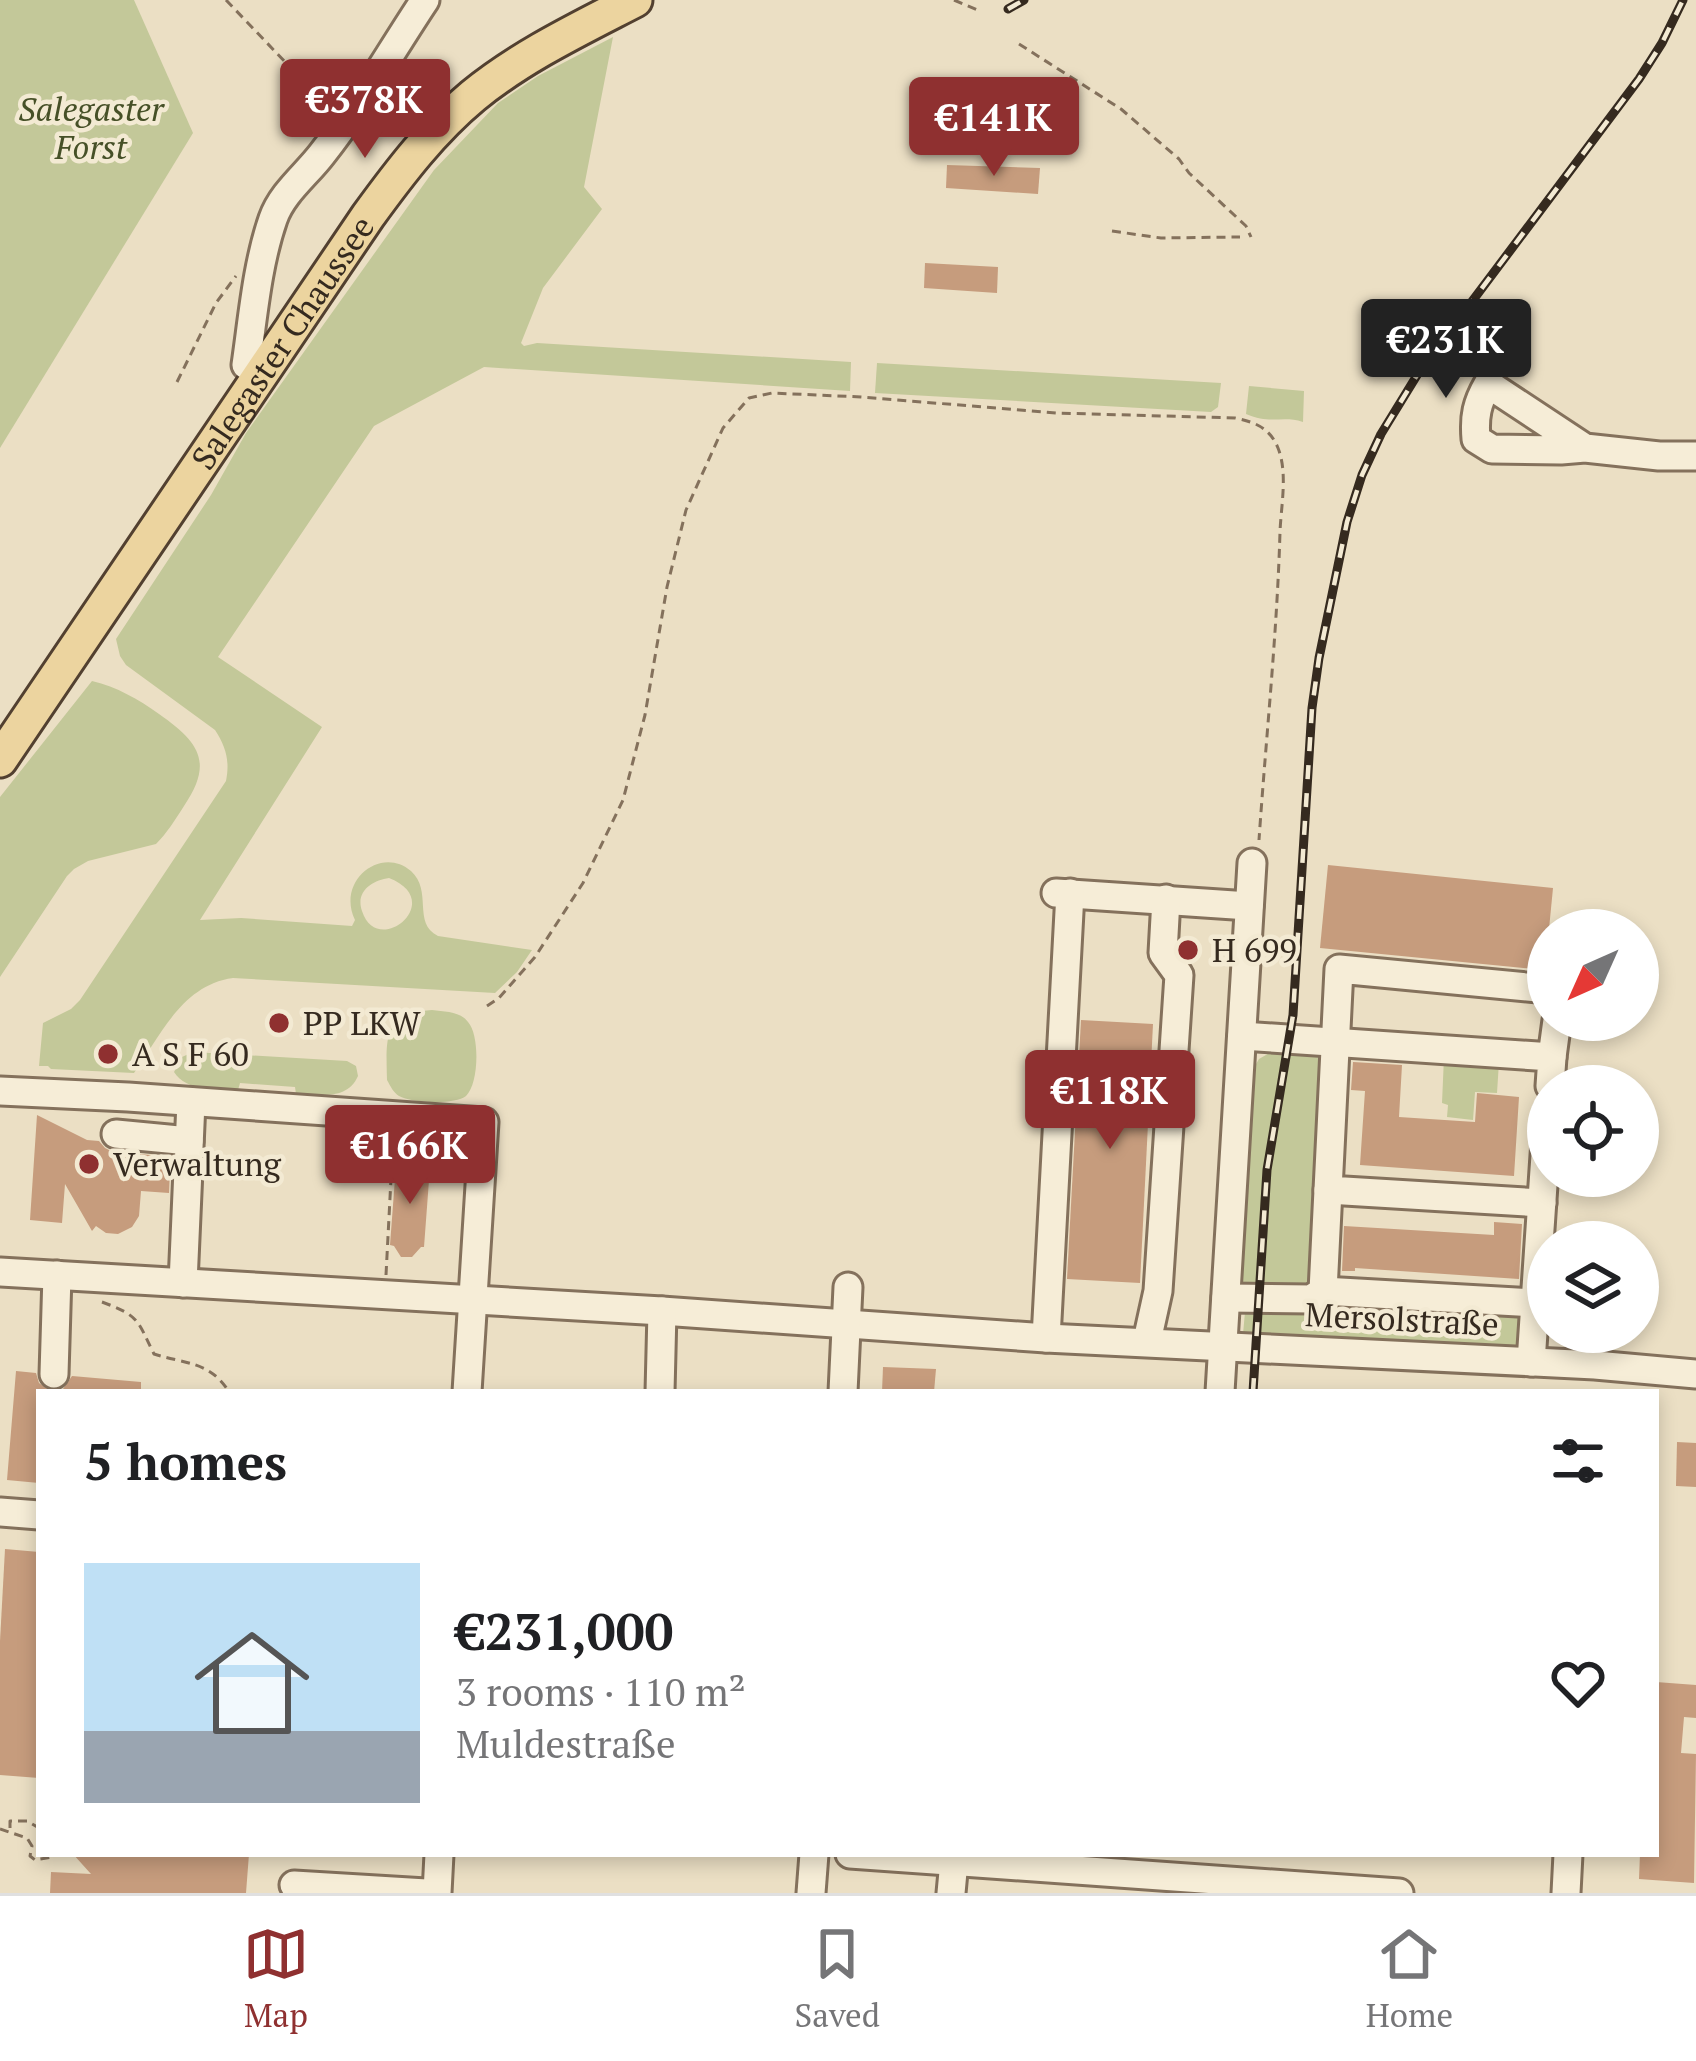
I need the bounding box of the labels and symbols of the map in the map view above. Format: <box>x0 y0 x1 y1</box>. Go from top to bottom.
pin: €378K <box>281 59 449 161</box>
pin: €141K <box>910 77 1078 179</box>
park label: Salegaster Forst <box>18 87 165 168</box>
street label: Salegaster Chaussee <box>181 207 383 477</box>
pin: €231K <box>1362 299 1530 401</box>
north arrow <box>1527 909 1659 1041</box>
place label: H 699 <box>1212 928 1297 971</box>
marker: H 699 <box>1175 937 1201 963</box>
place label: PP LKW <box>303 1001 421 1044</box>
marker: PP LKW <box>266 1010 292 1036</box>
place label: A S F 60 <box>132 1032 249 1075</box>
marker: A S F 60 <box>95 1041 121 1067</box>
pin: €118K <box>1026 1050 1194 1152</box>
pin: €166K <box>326 1105 494 1207</box>
place label: Verwaltung <box>113 1142 282 1185</box>
marker: Verwaltung <box>76 1151 102 1177</box>
street label: Mersolstraße <box>1304 1292 1500 1345</box>

